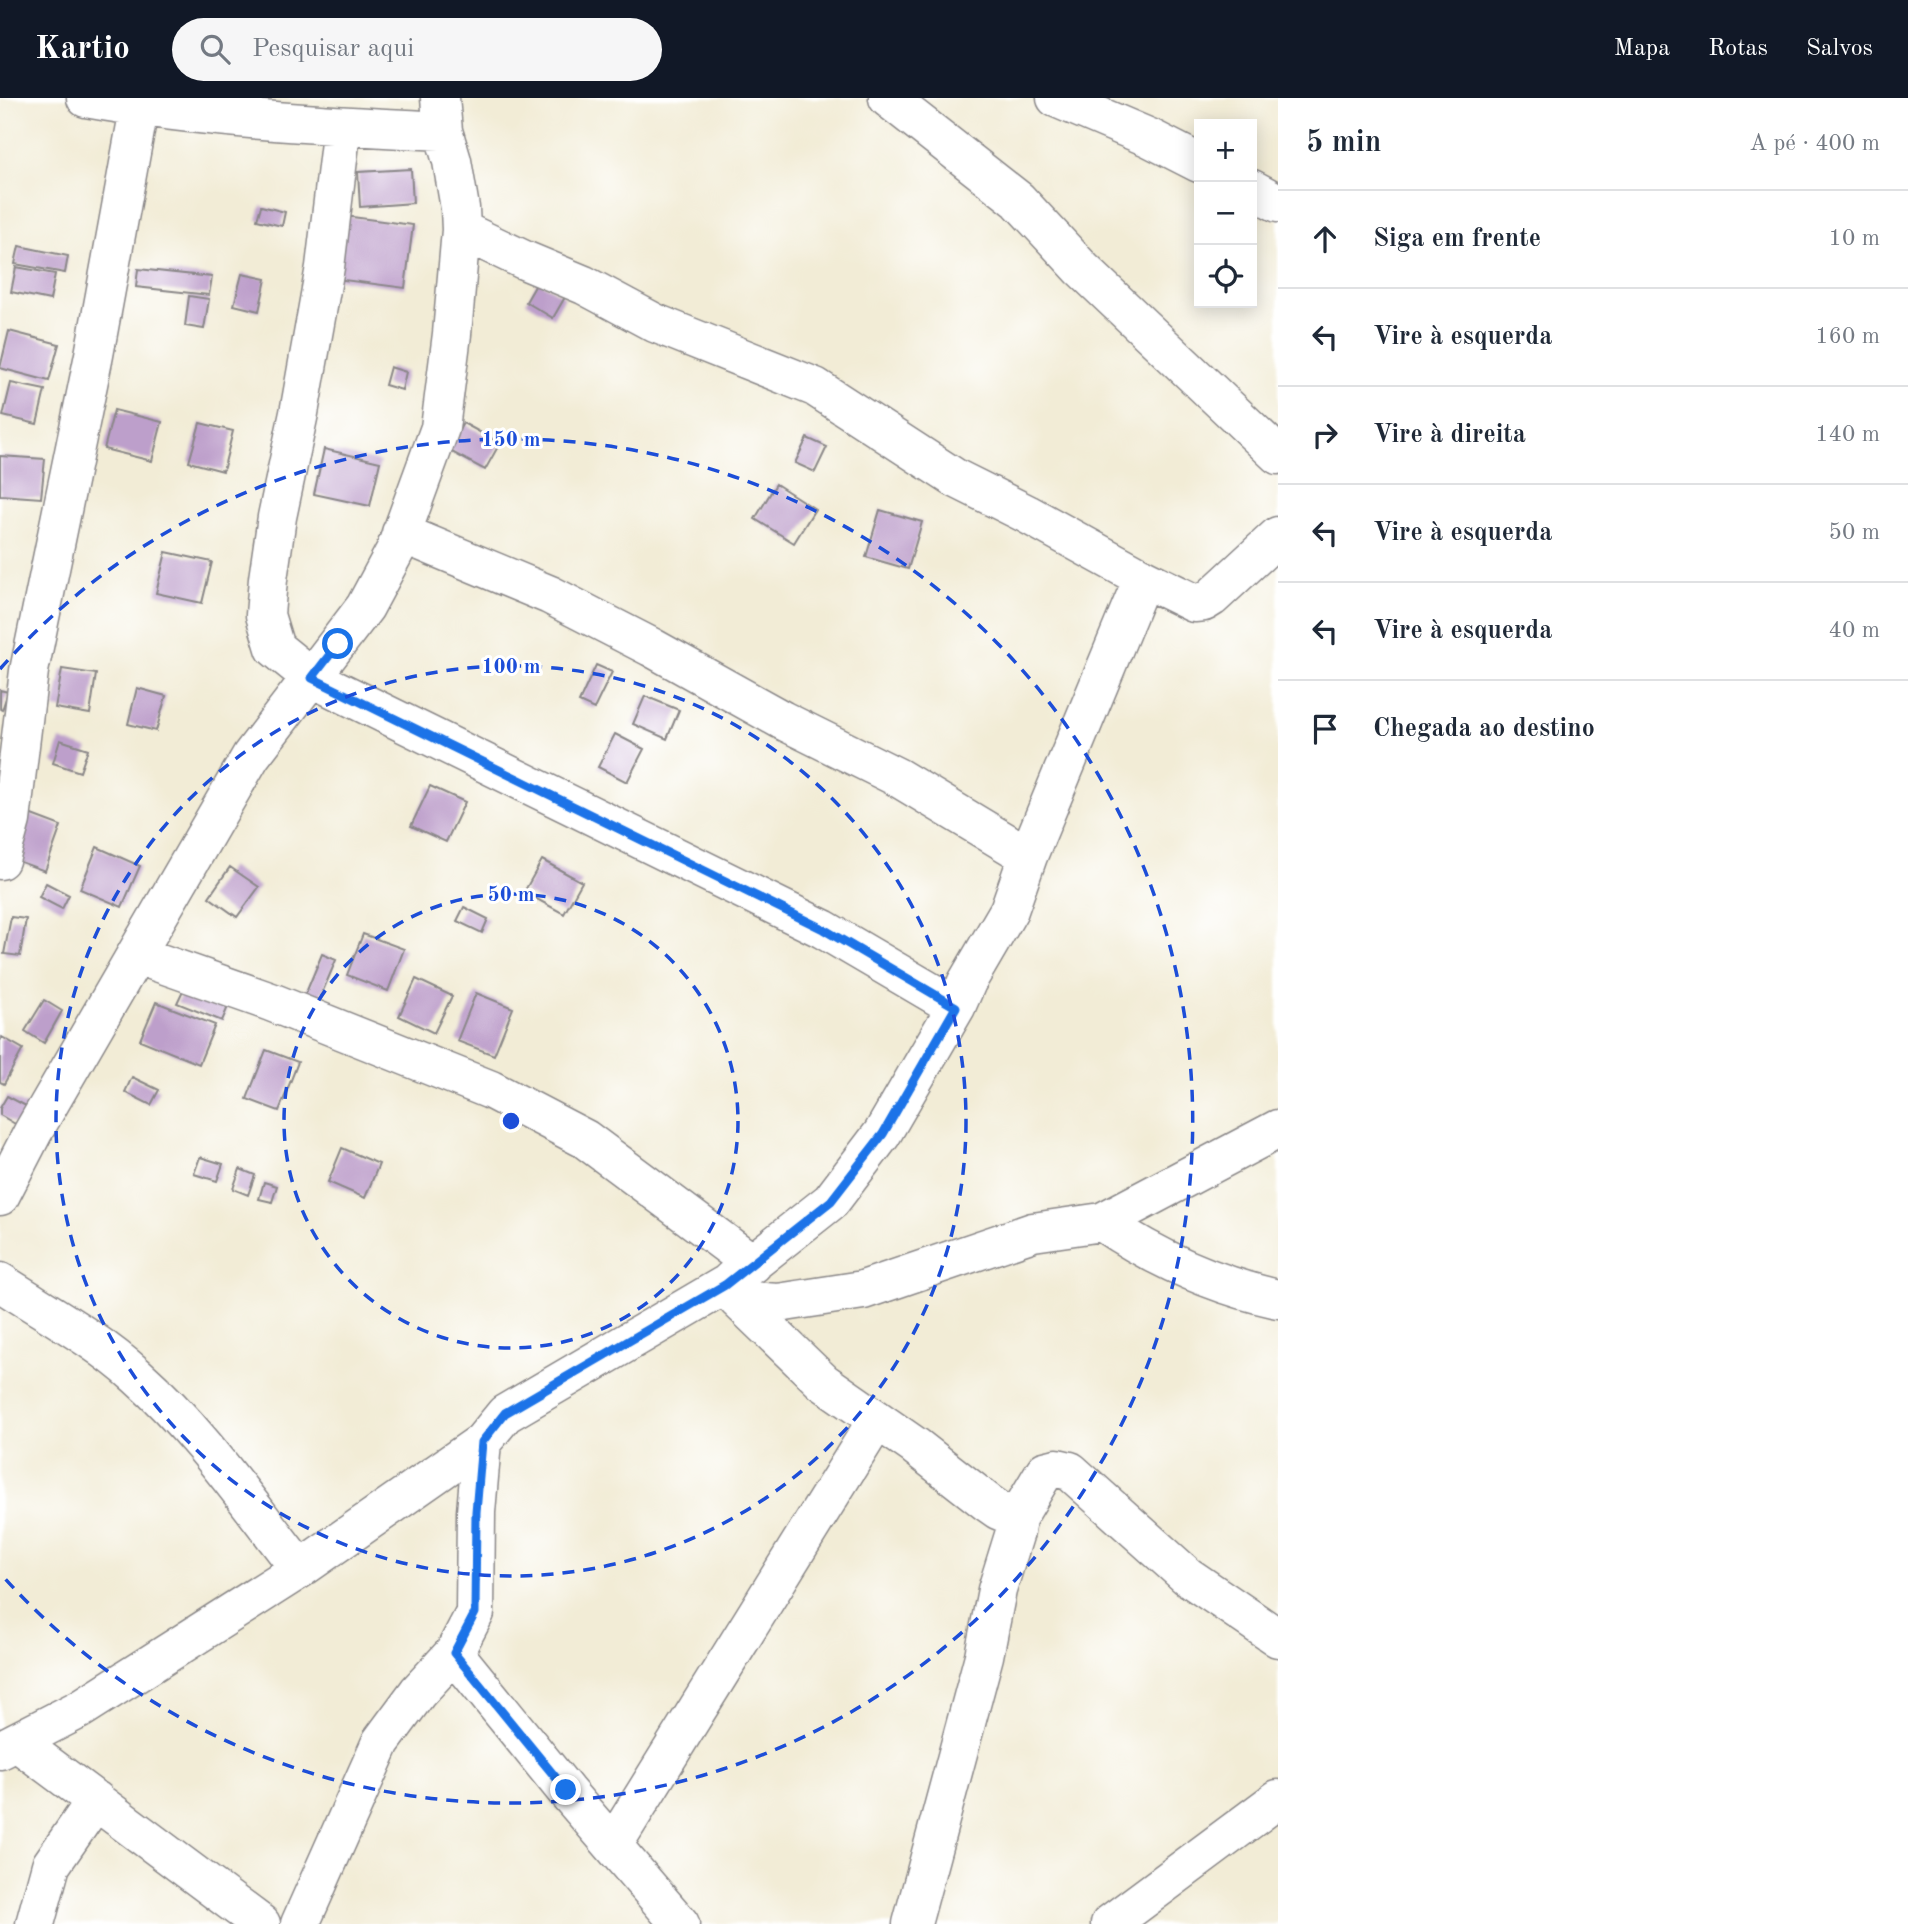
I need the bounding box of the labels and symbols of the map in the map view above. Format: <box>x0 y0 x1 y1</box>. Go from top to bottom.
text: 150 m <box>481 430 541 451</box>
route start <box>322 628 353 659</box>
text: 100 m <box>481 657 541 678</box>
text: 50 m <box>487 885 535 906</box>
centre of rings <box>499 1109 523 1133</box>
route end <box>550 1774 581 1805</box>

